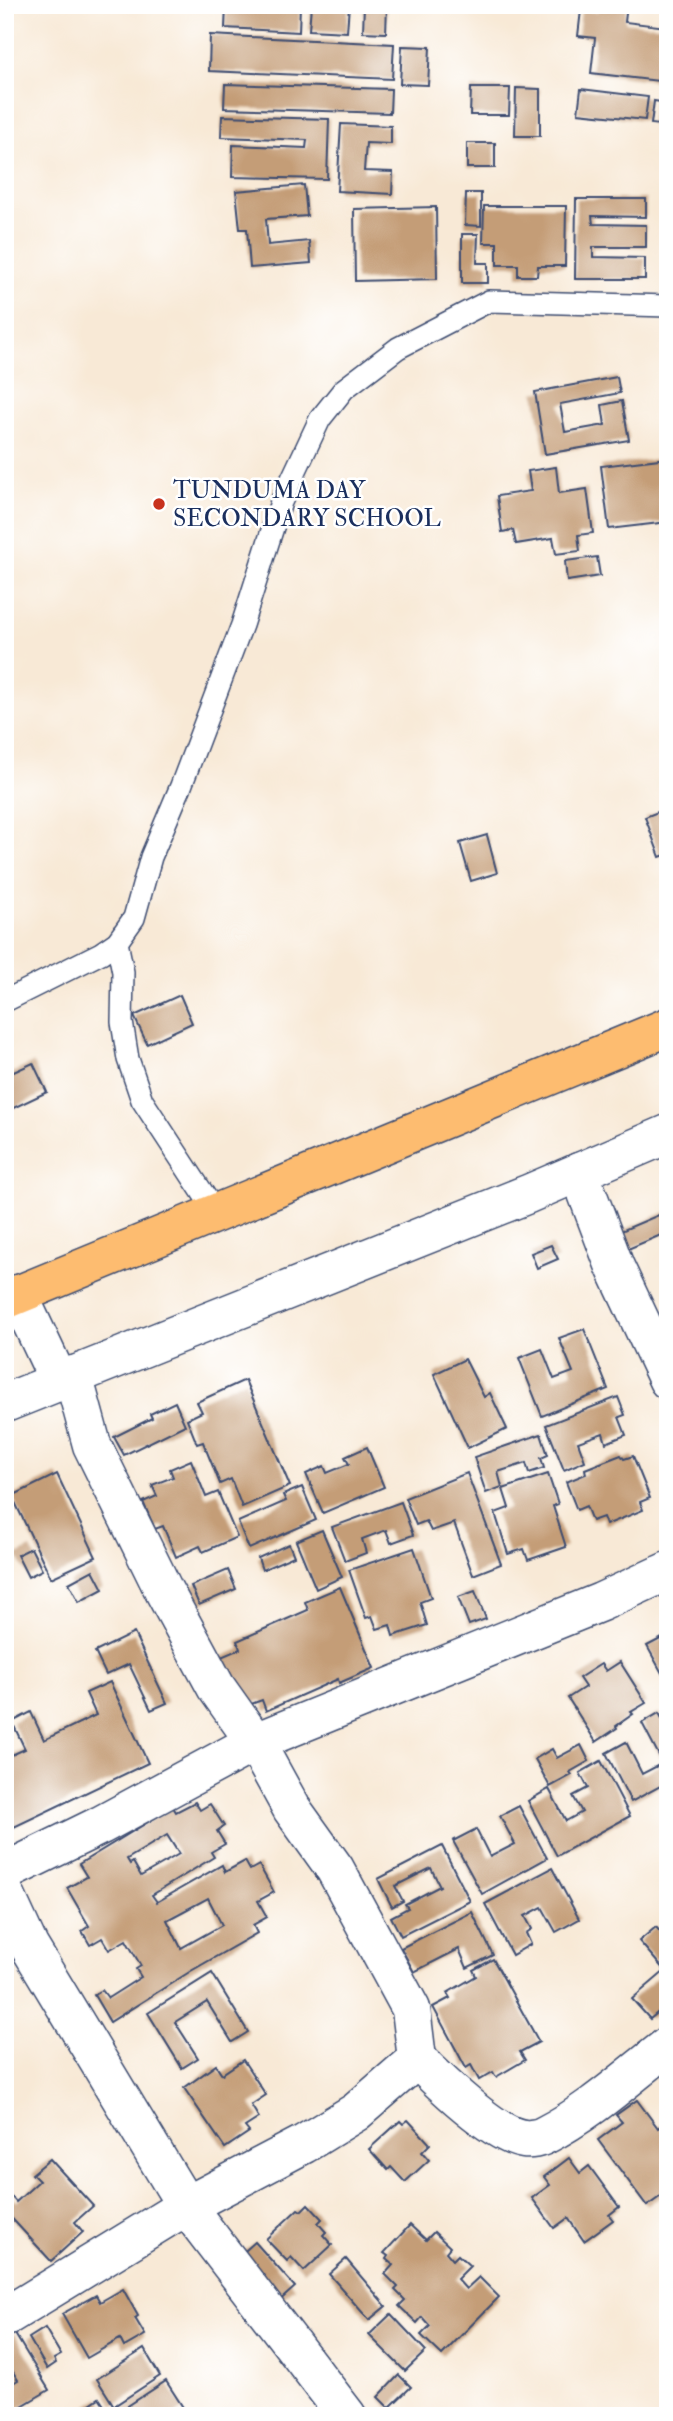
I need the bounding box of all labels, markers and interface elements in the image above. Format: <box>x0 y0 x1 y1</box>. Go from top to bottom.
place label: TUNDUMA DAY SECONDARY SCHOOL <box>173 475 442 534</box>
marker: TUNDUMA DAY SECONDARY SCHOOL <box>151 496 167 512</box>

